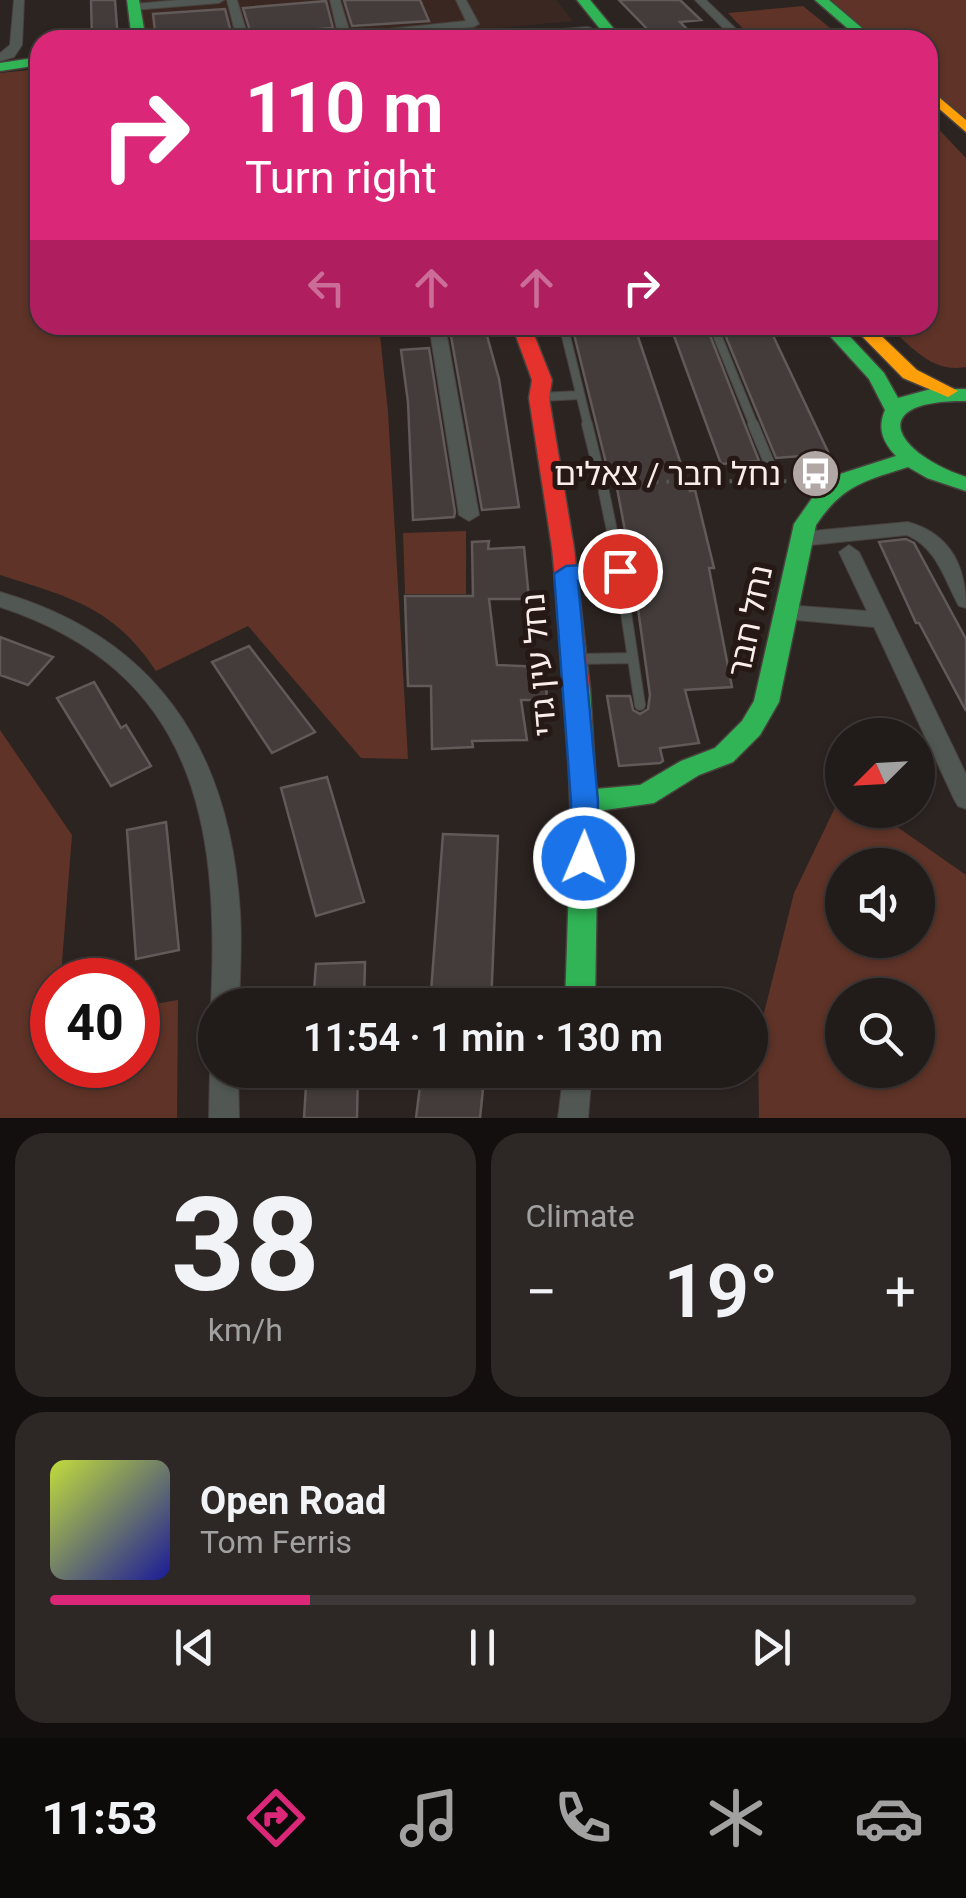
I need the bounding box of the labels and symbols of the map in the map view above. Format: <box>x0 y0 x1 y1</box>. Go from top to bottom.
bus stop icon: נחל חבר / צאלים <box>790 448 842 500</box>
place label: נחל חבר / צאלים <box>554 455 781 493</box>
pin <box>578 529 663 614</box>
street label: נחל חבר <box>720 562 780 680</box>
street label: נחל עין גדי <box>514 592 564 738</box>
north arrow <box>825 718 935 828</box>
position arrow <box>532 806 636 910</box>
speed limit sign: 40 <box>30 958 160 1088</box>

